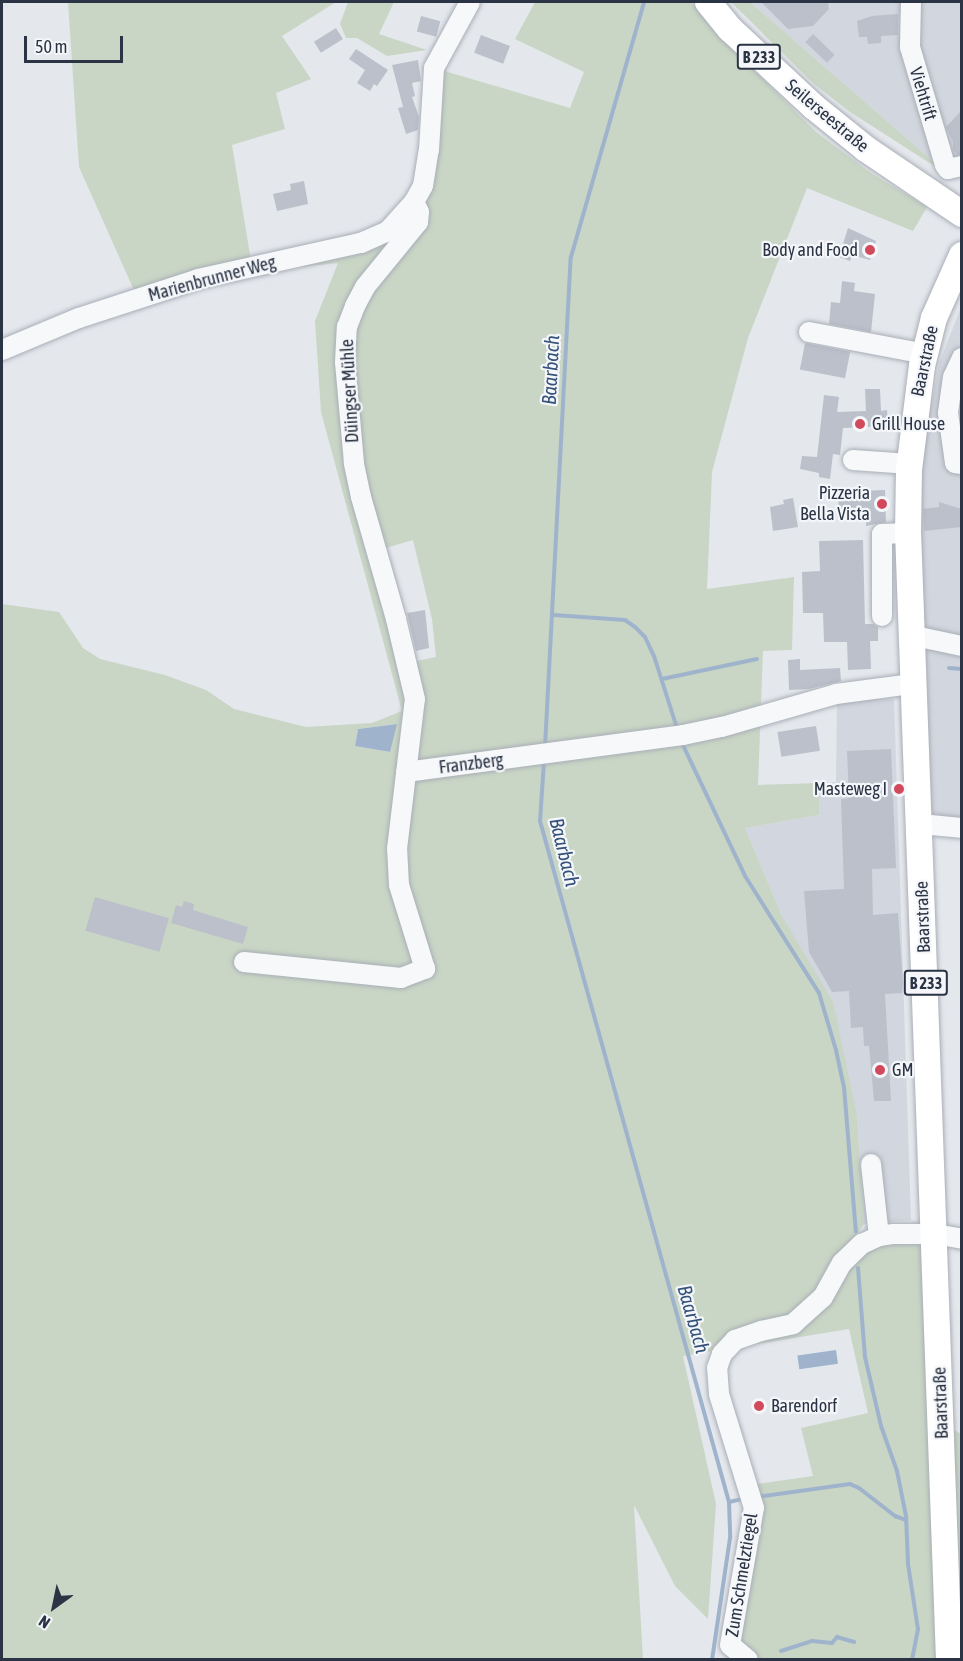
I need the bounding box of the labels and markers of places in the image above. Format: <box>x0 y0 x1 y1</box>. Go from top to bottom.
place label: Body and Food <box>762 239 858 261</box>
marker: Body and Food <box>863 243 877 257</box>
place label: Grill House <box>872 413 945 435</box>
marker: Grill House <box>853 417 867 431</box>
place label: Pizzeria Bella Vista <box>800 483 870 526</box>
marker: Pizzeria Bella Vista <box>875 497 889 511</box>
place label: Masteweg I <box>814 778 887 800</box>
marker: Masteweg I <box>892 782 906 796</box>
place label: GM <box>892 1059 914 1081</box>
marker: GM <box>873 1063 887 1077</box>
place label: Barendorf <box>771 1395 837 1417</box>
marker: Barendorf <box>752 1399 766 1413</box>

